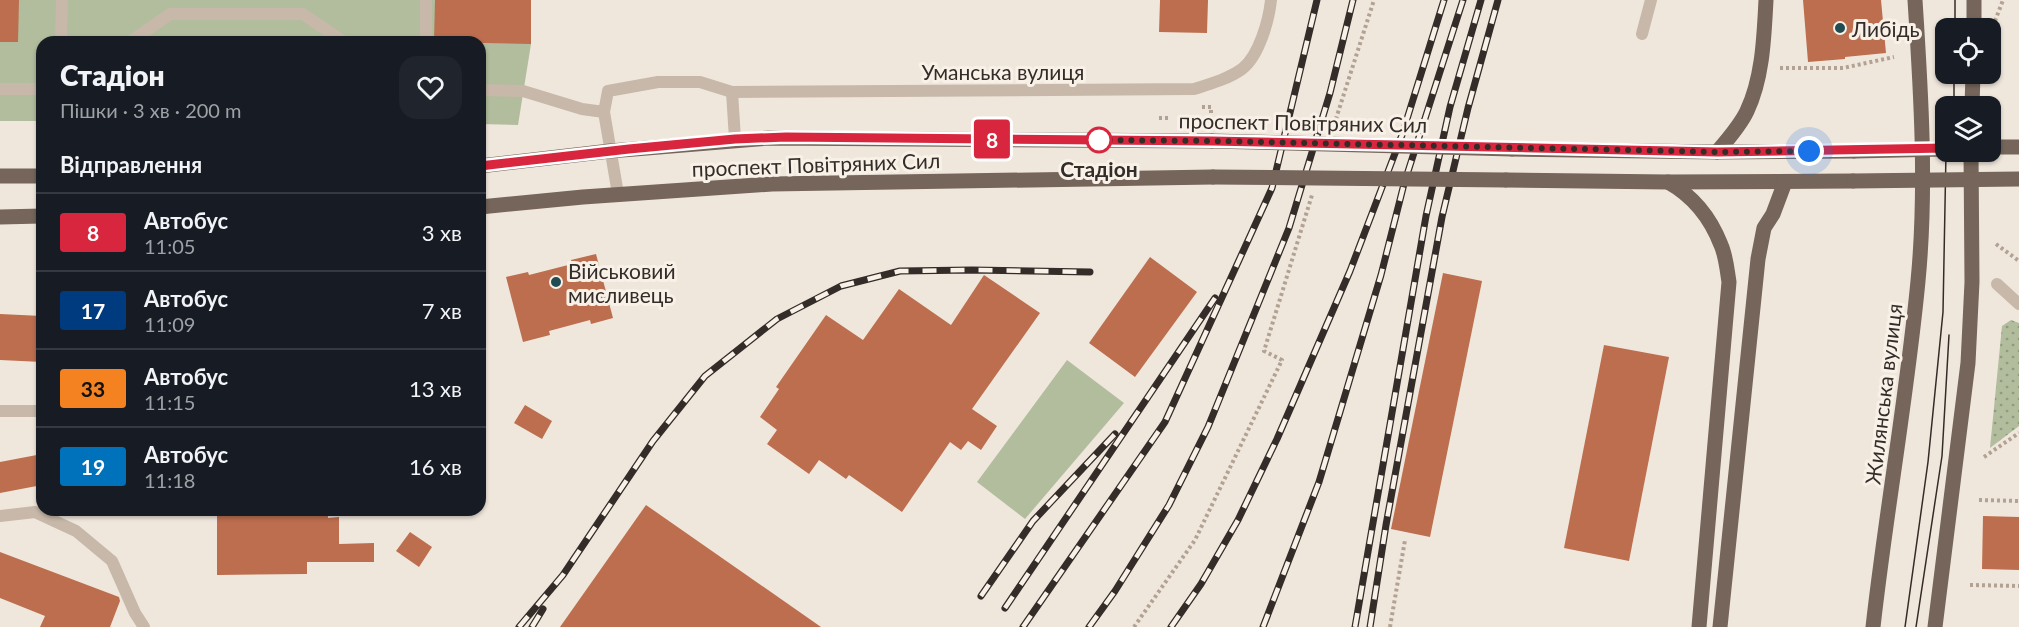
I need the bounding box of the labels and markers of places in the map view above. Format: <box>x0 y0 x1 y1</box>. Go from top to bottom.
place label: Либідь <box>1851 16 1920 41</box>
marker: Либідь <box>1833 21 1847 35</box>
marker: Стадіон <box>1086 127 1112 153</box>
place label: Стадіон <box>1060 156 1138 181</box>
place label: Військовий мисливець <box>568 258 676 307</box>
marker: Військовий мисливець <box>549 275 563 289</box>

